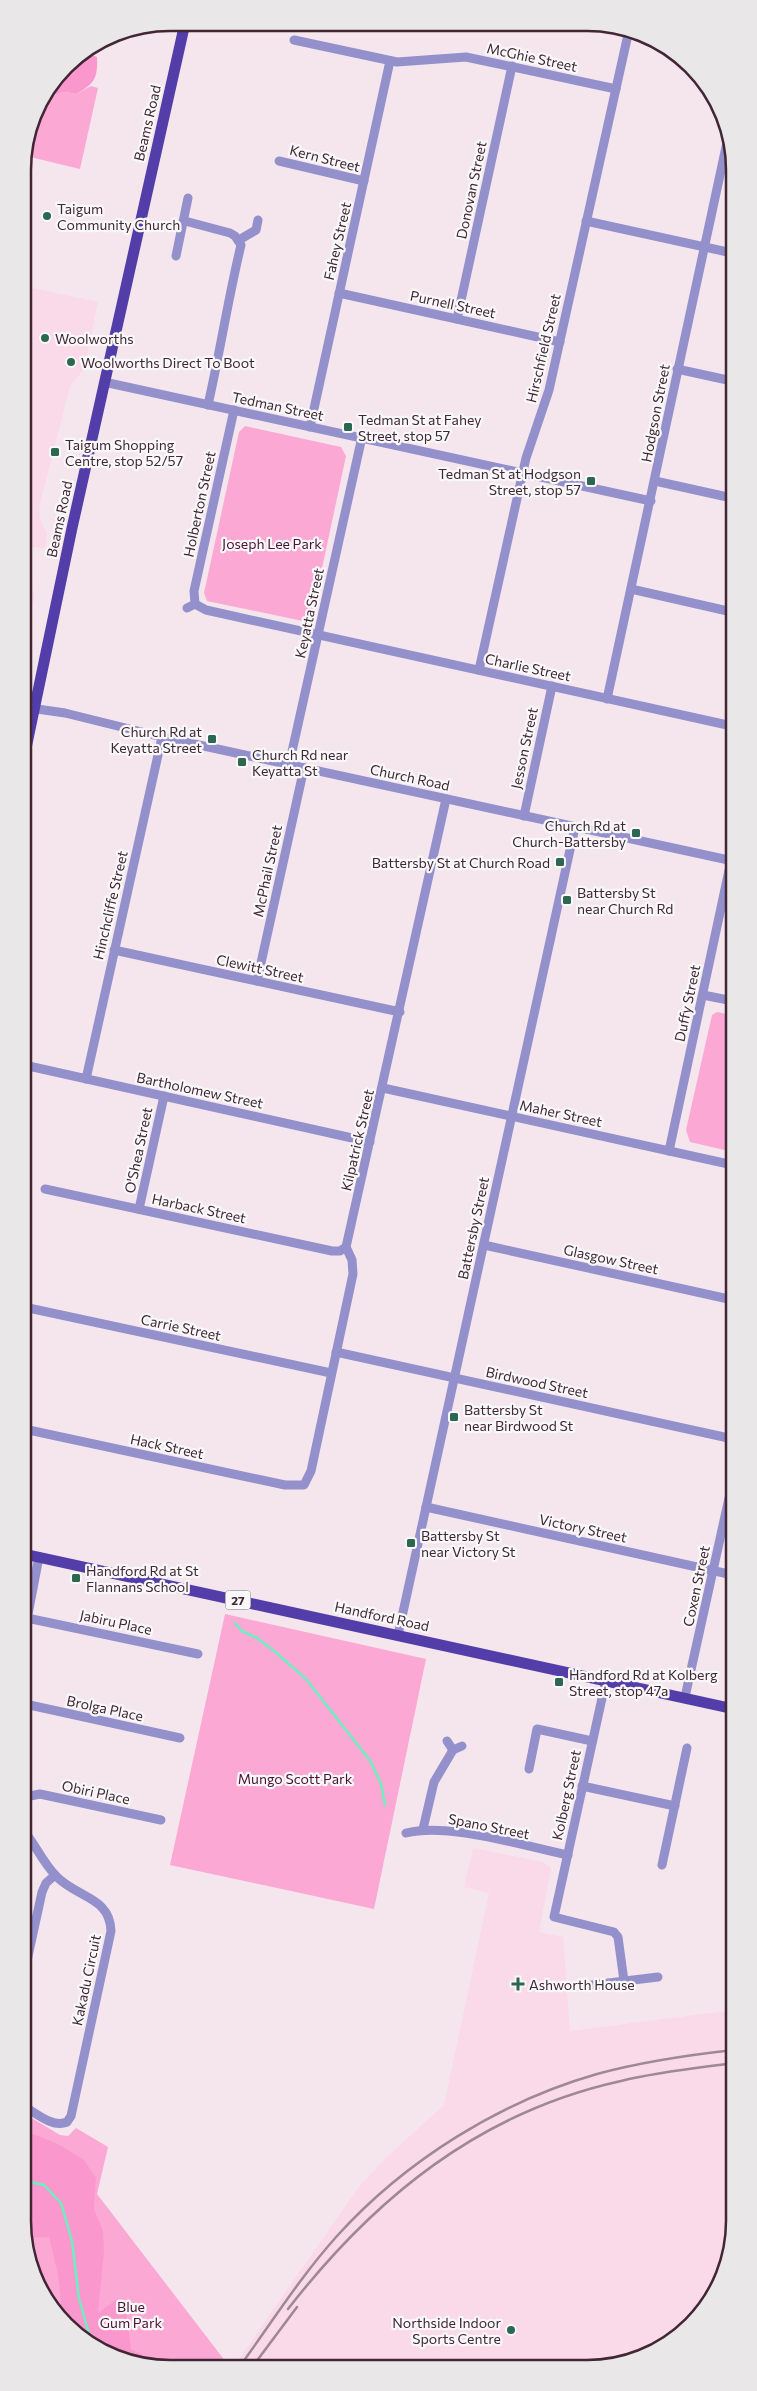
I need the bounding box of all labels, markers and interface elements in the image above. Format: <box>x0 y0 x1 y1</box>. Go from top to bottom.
street label: McGhie Street <box>485 39 579 75</box>
street label: Beams Road <box>130 83 164 163</box>
street label: Donovan Street <box>452 139 490 240</box>
street label: Kern Street <box>288 141 362 175</box>
place label: Taigum Community Church <box>57 200 180 233</box>
street label: Fahey Street <box>320 200 354 282</box>
marker: Taigum Community Church <box>41 210 53 222</box>
street label: Purnell Street <box>409 287 498 321</box>
street label: Hirschfield Street <box>522 292 564 404</box>
place label: Woolworths <box>55 330 134 347</box>
marker: Woolworths <box>39 332 51 344</box>
place label: Woolworths Direct To Boot <box>81 354 255 371</box>
marker: Woolworths Direct To Boot <box>65 356 77 368</box>
street label: Hodgson Street <box>637 362 673 463</box>
street label: Tedman Street <box>231 388 326 424</box>
place label: Tedman St at Fahey Street, stop 57 <box>358 411 481 444</box>
marker: Tedman St at Fahey Street, stop 57 <box>342 421 354 433</box>
place label: Taigum Shopping Centre, stop 52/57 <box>65 436 183 469</box>
marker: Taigum Shopping Centre, stop 52/57 <box>49 446 61 458</box>
street label: Holberton Street <box>179 449 219 559</box>
place label: Tedman St at Hodgson Street, stop 57 <box>438 465 581 498</box>
marker: Tedman St at Hodgson Street, stop 57 <box>585 475 597 487</box>
street label: Beams Road <box>43 479 75 559</box>
park label: Joseph Lee Park <box>222 535 322 552</box>
street label: Keyatta Street <box>291 566 327 660</box>
street label: Charlie Street <box>484 650 573 684</box>
street label: Jesson Street <box>507 705 541 790</box>
place label: Church Rd at Keyatta Street <box>110 723 202 756</box>
marker: Church Rd at Keyatta Street <box>206 733 218 745</box>
place label: Church Rd near Keyatta St <box>252 746 349 779</box>
marker: Church Rd near Keyatta St <box>236 756 248 768</box>
street label: Church Road <box>369 760 451 794</box>
place label: Church Rd at Church-Battersby <box>512 817 626 850</box>
street label: McPhail Street <box>249 823 285 919</box>
marker: Church Rd at Church-Battersby <box>630 827 642 839</box>
street label: Hinchcliffe Street <box>89 849 131 961</box>
place label: Battersby St at Church Road <box>372 854 550 871</box>
marker: Battersby St at Church Road <box>554 856 566 868</box>
place label: Battersby St near Church Rd <box>577 884 673 917</box>
marker: Battersby St near Church Rd <box>561 894 573 906</box>
street label: Clewitt Street <box>215 950 305 986</box>
street label: Duffy Street <box>671 963 704 1043</box>
street label: Bartholomew Street <box>135 1068 265 1112</box>
street label: Kilpatrick Street <box>337 1087 377 1193</box>
street label: Maher Street <box>518 1096 604 1130</box>
street label: O'Shea Street <box>121 1105 155 1195</box>
street label: Battersby Street <box>454 1175 492 1281</box>
street label: Harback Street <box>150 1190 248 1226</box>
street label: Glasgow Street <box>562 1241 660 1277</box>
street label: Carrie Street <box>139 1310 223 1344</box>
street label: Birdwood Street <box>484 1363 590 1401</box>
place label: Battersby St near Birdwood St <box>464 1401 574 1434</box>
marker: Battersby St near Birdwood St <box>448 1411 460 1423</box>
street label: Hack Street <box>129 1430 205 1462</box>
street label: Victory Street <box>538 1510 629 1546</box>
place label: Battersby St near Victory St <box>421 1527 516 1560</box>
marker: Battersby St near Victory St <box>405 1537 417 1549</box>
street label: Coxen Street <box>679 1544 713 1628</box>
place label: Handford Rd at St Flannans School <box>86 1562 199 1595</box>
marker: Handford Rd at St Flannans School <box>70 1572 82 1584</box>
road number: 27 <box>226 1590 250 1610</box>
street label: Handford Road <box>333 1598 431 1634</box>
street label: Jabiru Place <box>78 1606 154 1638</box>
place label: Handford Rd at Kolberg Street, stop 47a <box>569 1666 718 1699</box>
marker: Handford Rd at Kolberg Street, stop 47a <box>553 1676 565 1688</box>
street label: Brolga Place <box>65 1692 145 1724</box>
street label: Kolberg Street <box>548 1748 584 1842</box>
park label: Mungo Scott Park <box>238 1770 353 1787</box>
street label: Obiri Place <box>60 1776 132 1808</box>
street label: Spano Street <box>447 1810 531 1842</box>
street label: Kakadu Circuit <box>68 1933 104 2027</box>
place label: Ashworth House <box>529 1976 635 1993</box>
marker: Ashworth House <box>511 1977 525 1991</box>
park label: Blue Gum Park <box>100 2298 163 2331</box>
place label: Northside Indoor Sports Centre <box>392 2314 501 2347</box>
marker: Northside Indoor Sports Centre <box>505 2324 517 2336</box>

